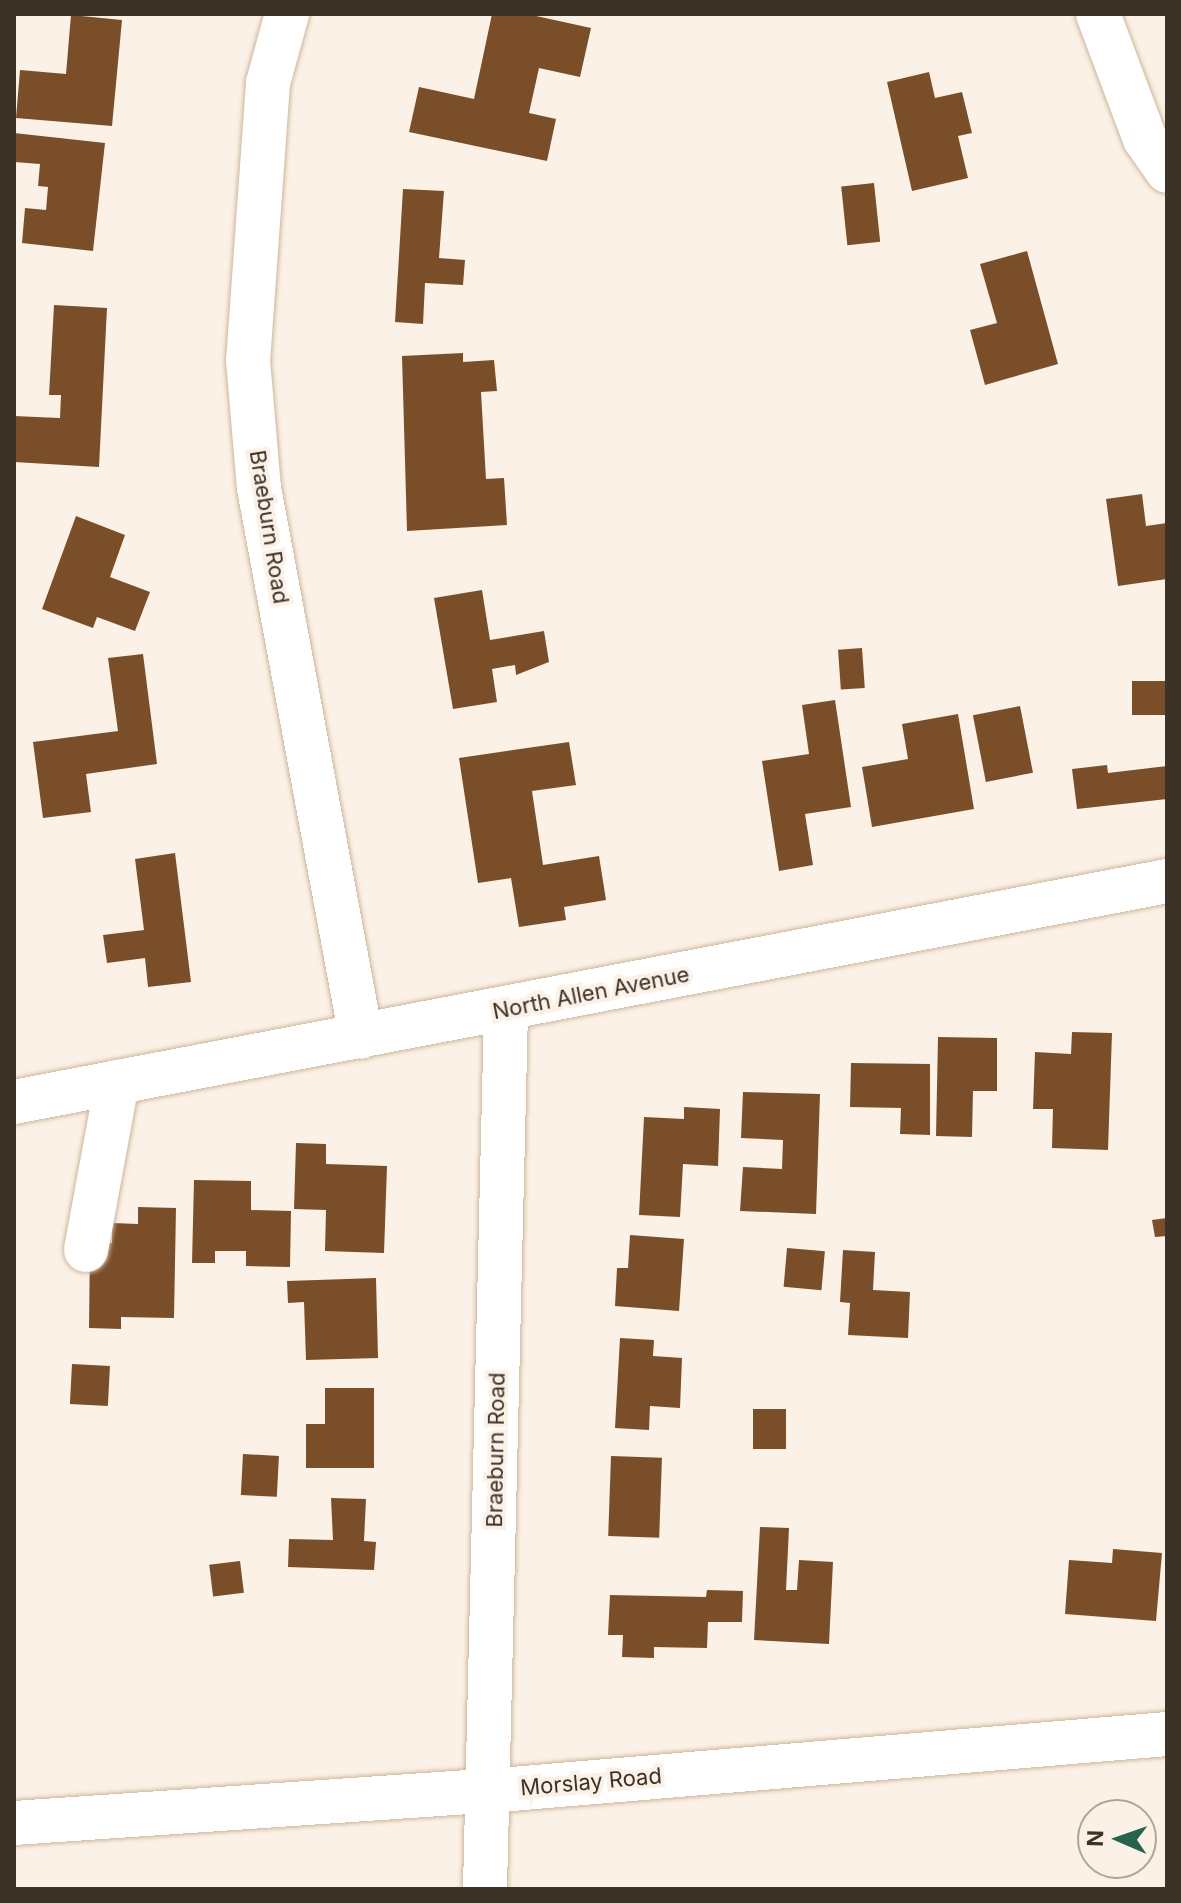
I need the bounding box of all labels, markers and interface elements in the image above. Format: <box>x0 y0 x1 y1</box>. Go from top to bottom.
street label: Braeburn Road <box>244 448 294 606</box>
street label: North Allen Avenue <box>490 961 692 1025</box>
street label: Braeburn Road <box>481 1372 511 1528</box>
street label: Morslay Road <box>519 1763 663 1801</box>
north arrow <box>1077 1799 1157 1879</box>
text: N <box>1082 1829 1108 1847</box>

